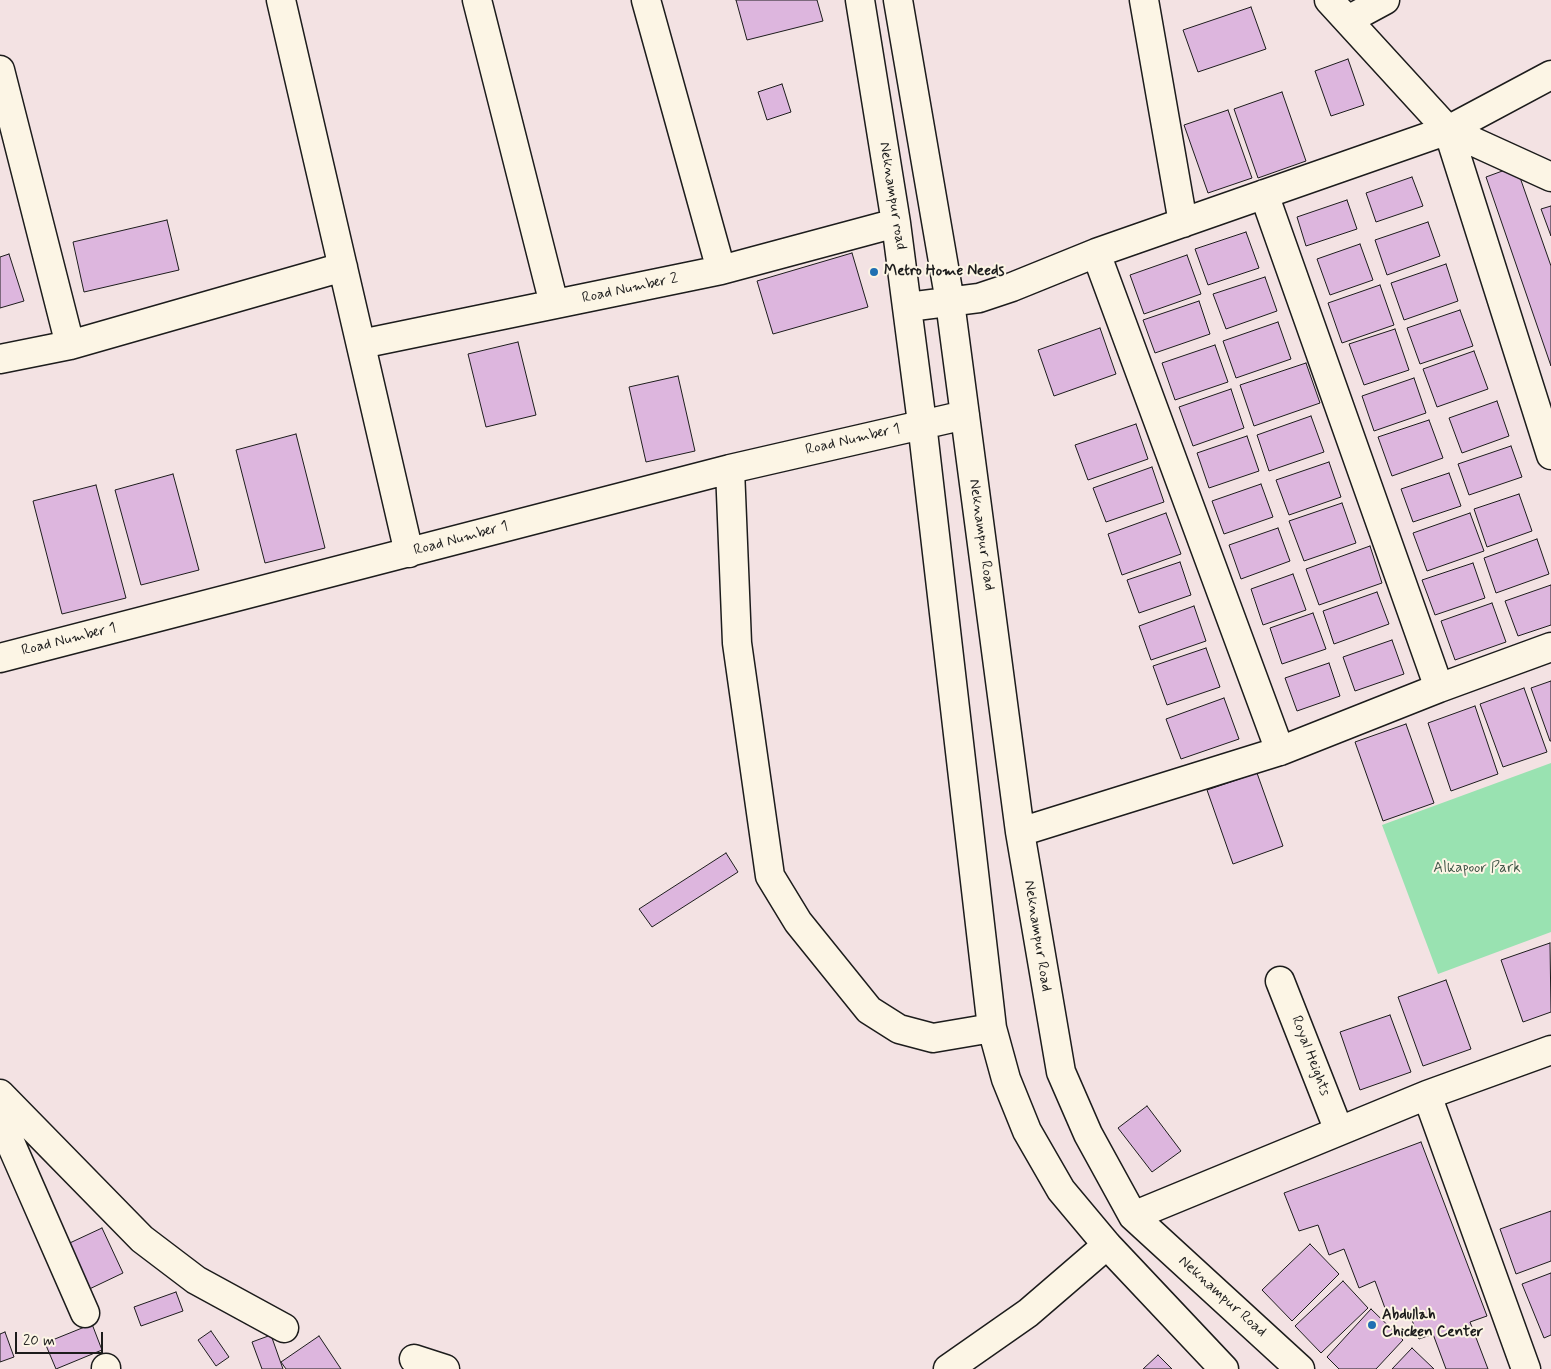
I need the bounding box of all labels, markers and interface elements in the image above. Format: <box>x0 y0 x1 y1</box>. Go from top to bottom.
street label: Neknampur road <box>875 141 909 251</box>
place label: Metro Home Needs <box>884 263 1004 281</box>
marker: Metro Home Needs <box>868 266 880 278</box>
street label: Road Number 2 <box>580 270 680 308</box>
street label: Road Number 1 <box>804 420 902 460</box>
street label: Neknampur Road <box>964 478 998 592</box>
street label: Road Number 1 <box>412 518 510 560</box>
street label: Road Number 1 <box>20 620 118 660</box>
park label: Alkapoor Park <box>1433 860 1521 878</box>
street label: Neknampur Road <box>1019 879 1055 993</box>
street label: Royal Heights <box>1286 1013 1334 1099</box>
street label: Neknampur Road <box>1174 1253 1270 1341</box>
place label: Abdullah Chicken Center <box>1382 1307 1483 1342</box>
marker: Abdullah Chicken Center <box>1366 1319 1378 1331</box>
scale bar <box>18 1322 105 1354</box>
text: 20 m <box>23 1331 55 1351</box>

